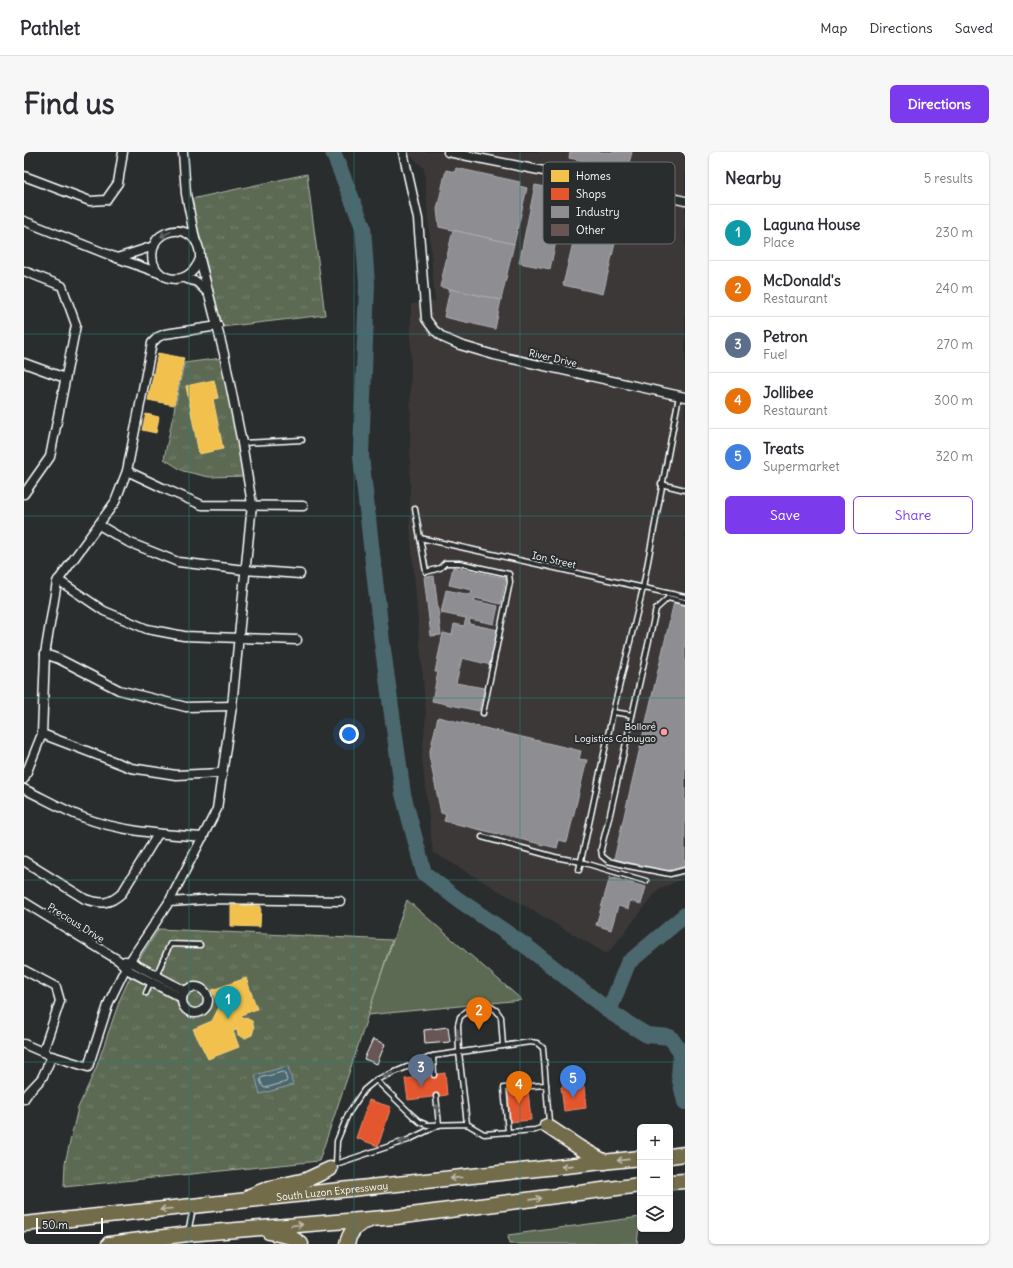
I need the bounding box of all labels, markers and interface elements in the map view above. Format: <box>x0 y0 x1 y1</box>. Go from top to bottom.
text: Pathlet <box>20 16 80 40</box>
text: Map <box>820 19 847 37</box>
text: Directions <box>869 19 933 37</box>
text: Saved <box>955 19 993 37</box>
button: Directions <box>890 85 989 123</box>
text: Find us <box>24 86 115 122</box>
legend <box>543 162 675 244</box>
text: Nearby <box>725 167 781 189</box>
text: Homes <box>576 169 611 183</box>
text: 5 results <box>924 170 973 187</box>
text: Shops <box>576 187 606 201</box>
text: Industry <box>576 205 619 219</box>
text: Laguna House <box>763 215 860 234</box>
text: Other <box>576 223 605 237</box>
text: 1 <box>735 224 741 241</box>
text: 230 m <box>935 224 973 241</box>
one-way arrow <box>160 231 172 238</box>
text: Place <box>763 234 794 251</box>
text: McDonald's <box>763 271 841 290</box>
text: 2 <box>734 280 742 297</box>
text: 240 m <box>936 280 973 297</box>
text: Restaurant <box>763 290 828 307</box>
text: Petron <box>763 327 808 346</box>
text: 3 <box>734 336 742 353</box>
text: 270 m <box>936 336 973 353</box>
street label: River Drive <box>528 346 578 370</box>
text: Fuel <box>763 346 787 363</box>
text: Jollibee <box>763 383 814 402</box>
text: 4 <box>734 392 742 409</box>
text: 300 m <box>934 392 973 409</box>
text: Restaurant <box>763 402 828 419</box>
text: Treats <box>763 439 804 458</box>
text: 5 <box>734 448 742 465</box>
text: 320 m <box>935 448 973 465</box>
text: Supermarket <box>763 458 840 475</box>
button: Save <box>725 496 845 534</box>
button: Share <box>853 496 973 534</box>
street label: Ion Street <box>531 549 578 571</box>
place label: Bolloré Logistics Cabuyao <box>575 720 656 745</box>
your location <box>339 724 359 744</box>
marker: Bolloré Logistics Cabuyao <box>659 727 669 737</box>
street label: Precious Drive <box>45 900 107 946</box>
pin: 1 <box>215 986 241 1019</box>
pin: 2 <box>466 997 492 1030</box>
one-way arrow <box>455 1028 462 1041</box>
pin: 3 <box>408 1054 434 1087</box>
pin: 5 <box>560 1065 586 1098</box>
pin: 4 <box>506 1071 532 1104</box>
one-way arrow <box>383 1072 395 1079</box>
one-way arrow <box>434 1104 441 1117</box>
map controls <box>637 1124 673 1232</box>
button: + <box>637 1124 673 1160</box>
one-way arrow <box>397 1138 410 1145</box>
one-way arrow <box>616 1157 629 1164</box>
button: − <box>637 1160 673 1196</box>
one-way arrow <box>561 1162 574 1169</box>
one-way arrow <box>450 1174 463 1182</box>
street label: South Luzon Expressway <box>276 1179 389 1203</box>
one-way arrow <box>529 1195 542 1203</box>
button: layers <box>637 1196 673 1232</box>
one-way arrow <box>160 1206 173 1213</box>
scale bar <box>36 1216 103 1235</box>
text: 50 m <box>42 1218 68 1232</box>
one-way arrow <box>290 1222 303 1229</box>

